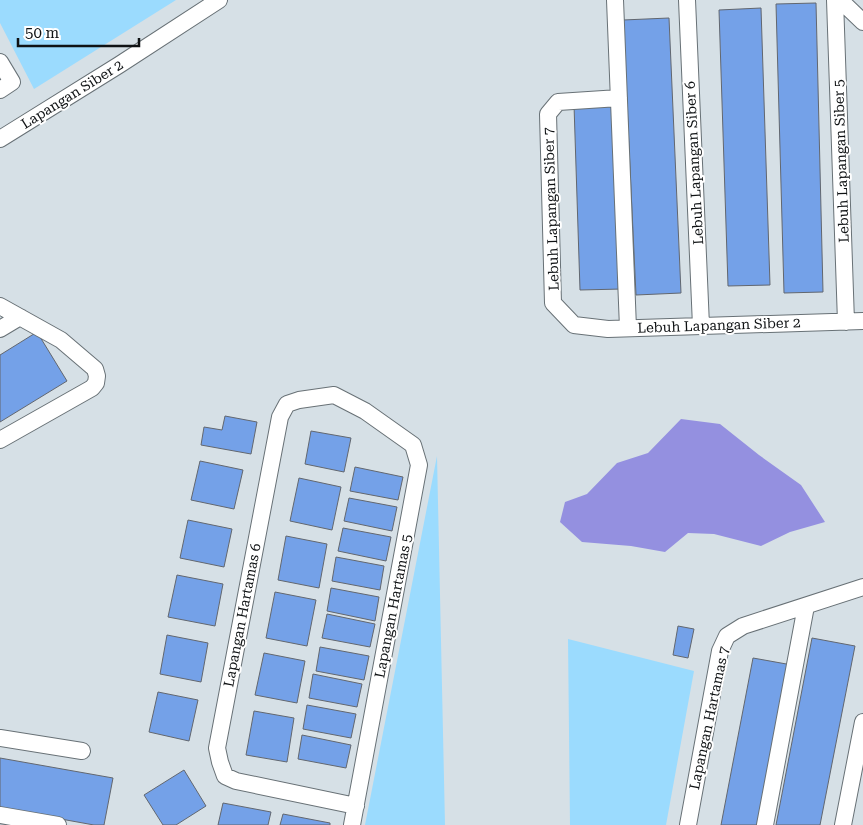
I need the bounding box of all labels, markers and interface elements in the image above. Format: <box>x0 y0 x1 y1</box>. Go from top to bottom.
scale bar <box>18 15 139 47</box>
text: 50 m <box>25 24 60 42</box>
street label: Lapangan Siber 2 <box>18 56 126 132</box>
street label: Lebuh Lapangan Siber 5 <box>830 79 852 243</box>
street label: Lebuh Lapangan Siber 6 <box>682 81 706 245</box>
street label: Lebuh Lapangan Siber 7 <box>540 127 562 291</box>
street label: Lebuh Lapangan Siber 2 <box>637 314 801 336</box>
street label: Lapangan Hartamas 5 <box>371 533 415 679</box>
street label: Lapangan Hartamas 6 <box>220 542 264 688</box>
street label: Lapangan Hartamas 7 <box>686 645 732 791</box>

